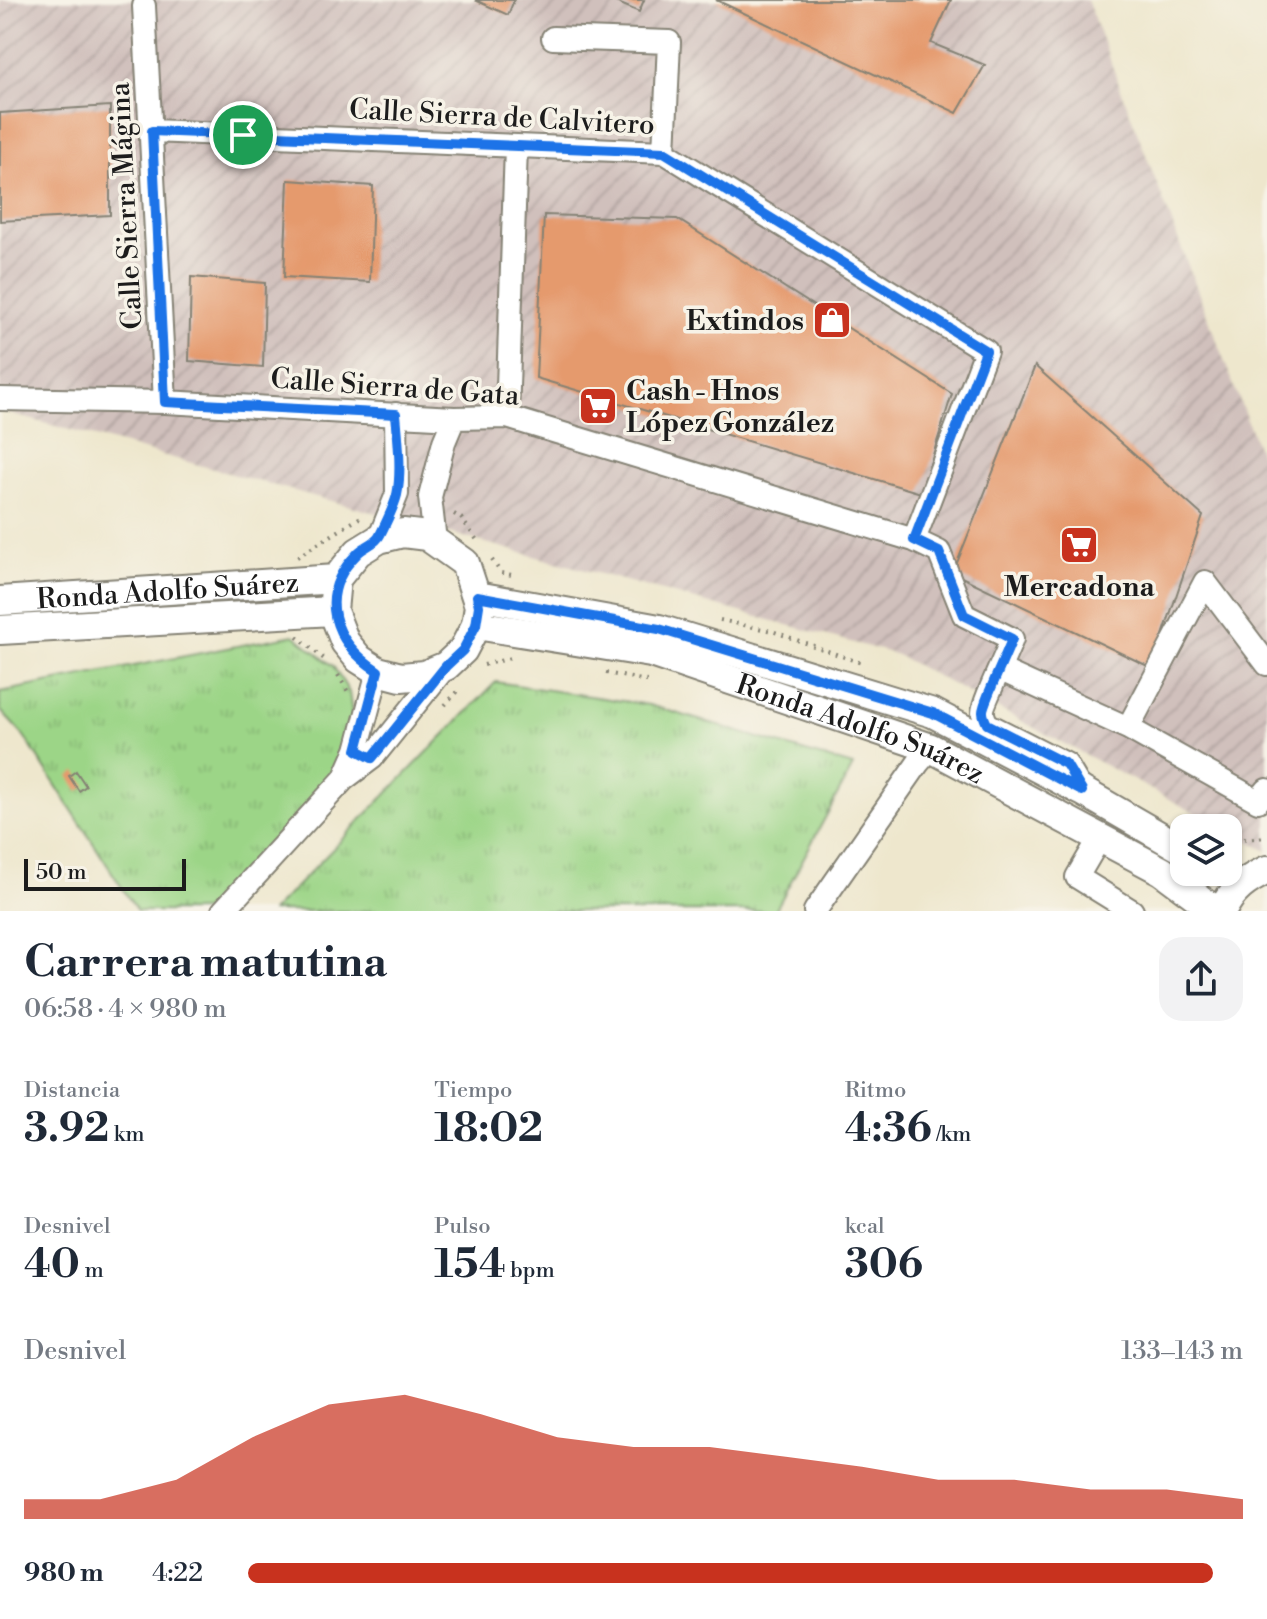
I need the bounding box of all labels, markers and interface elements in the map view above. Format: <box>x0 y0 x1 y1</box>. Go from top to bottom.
street label: Calle Sierra Mágina <box>103 81 150 330</box>
street label: Calle Sierra de Calvitero <box>348 92 656 143</box>
pin <box>209 101 277 169</box>
icon: arrive <box>221 113 265 157</box>
shop icon: Extindos <box>811 299 853 341</box>
place label: Extindos <box>686 304 804 339</box>
street label: Calle Sierra de Gata <box>269 361 521 414</box>
place label: Cash - Hnos López González <box>626 374 834 441</box>
supermarket icon: Cash - Hnos López González <box>577 385 619 427</box>
supermarket icon: Mercadona <box>1058 524 1100 566</box>
street label: Ronda Adolfo Suárez <box>35 565 300 618</box>
place label: Mercadona <box>1003 570 1155 605</box>
street label: Ronda Adolfo Suárez <box>731 667 990 792</box>
map controls <box>1170 814 1242 886</box>
button: layers <box>1170 814 1242 886</box>
scale bar <box>24 855 186 891</box>
text: 50 m <box>36 859 87 886</box>
text: Carrera matutina <box>24 935 387 990</box>
button: share <box>1159 937 1243 1021</box>
text: 06:58 · 4 × 980 m <box>24 993 226 1025</box>
text: Distancia <box>24 1077 120 1104</box>
text: Tiempo <box>434 1077 512 1104</box>
text: Ritmo <box>845 1077 906 1104</box>
text: 3.92 <box>24 1104 109 1154</box>
text: 18:02 <box>434 1104 543 1154</box>
text: 4:36 <box>845 1104 932 1154</box>
text: km <box>109 1121 145 1148</box>
text: /km <box>932 1121 971 1148</box>
text: Desnivel <box>24 1213 110 1240</box>
text: Pulso <box>434 1213 491 1240</box>
text: kcal <box>845 1213 885 1240</box>
text: 40 <box>24 1240 80 1290</box>
text: 154 <box>434 1240 506 1290</box>
text: 306 <box>845 1240 923 1290</box>
text: m <box>80 1257 104 1284</box>
text: bpm <box>506 1257 555 1284</box>
text: Desnivel <box>24 1335 126 1367</box>
text: 133–143 m <box>1121 1335 1243 1367</box>
text: 980 m <box>24 1557 104 1589</box>
text: 4:22 <box>152 1557 203 1589</box>

